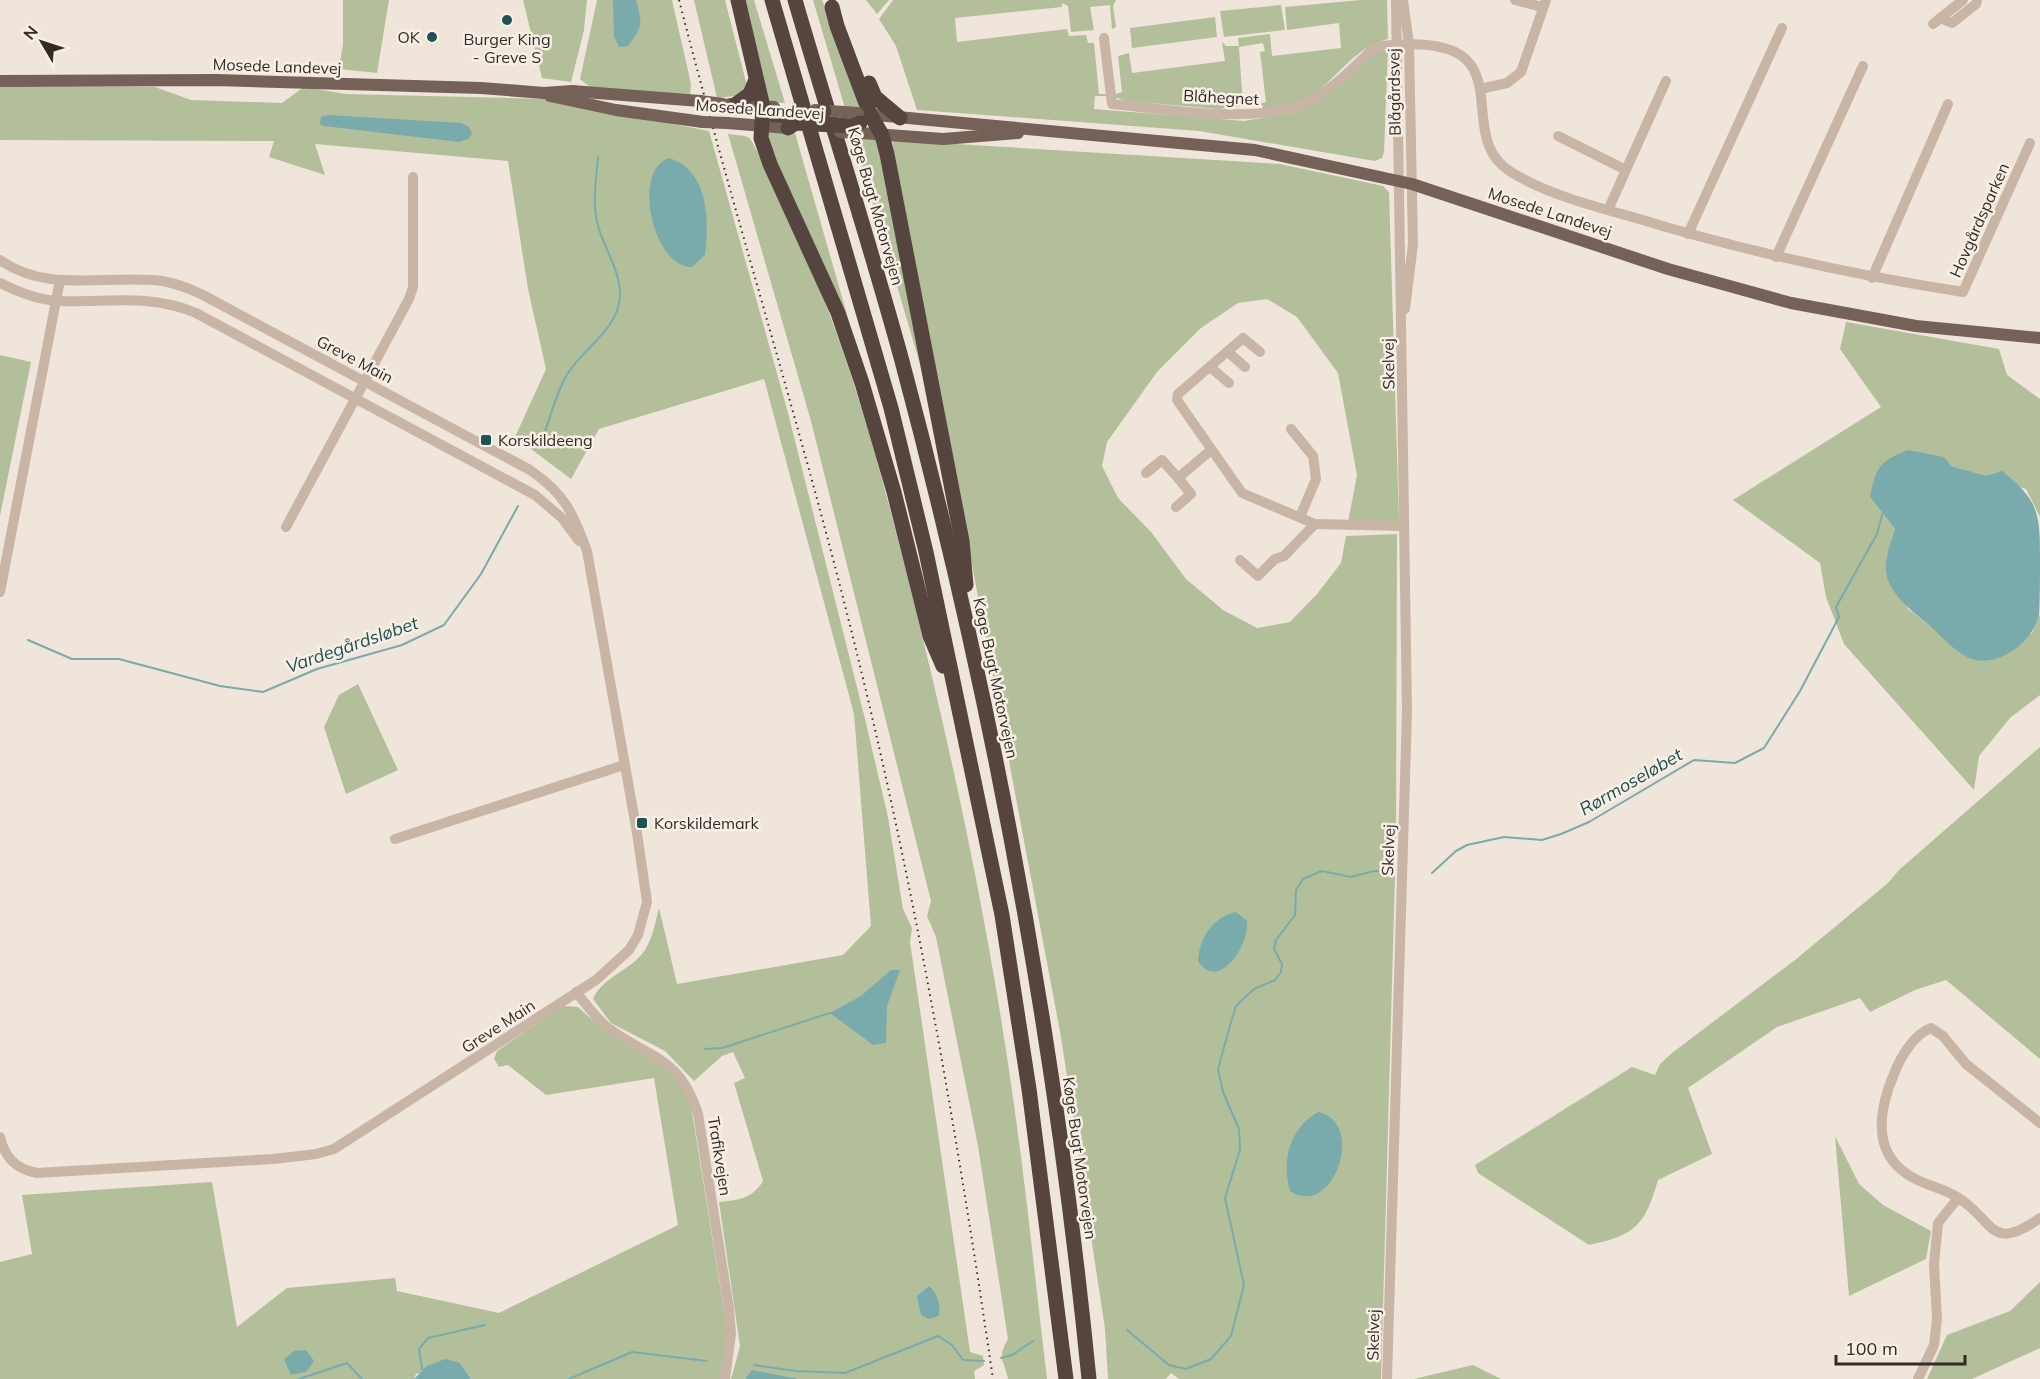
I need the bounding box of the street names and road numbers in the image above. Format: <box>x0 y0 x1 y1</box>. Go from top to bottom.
street label: Blågårdsvej <box>1383 48 1405 136</box>
street label: Mosede Landevej <box>212 54 342 78</box>
street label: Blåhegnet <box>1183 85 1260 109</box>
street label: Mosede Landevej <box>695 95 825 123</box>
street label: Køge Bugt Motorvejen <box>844 124 908 288</box>
street label: Hovgårdsparken <box>1945 160 2013 280</box>
street label: Mosede Landevej <box>1486 183 1614 241</box>
street label: Greve Main <box>313 331 397 387</box>
street label: Skelvej <box>1378 338 1398 390</box>
street label: Køge Bugt Motorvejen <box>969 596 1023 760</box>
street label: Skelvej <box>1377 824 1399 876</box>
street label: Greve Main <box>457 995 539 1057</box>
street label: Køge Bugt Motorvejen <box>1059 1075 1101 1241</box>
street label: Trafikvejen <box>704 1115 736 1197</box>
street label: Skelvej <box>1363 1309 1383 1361</box>

